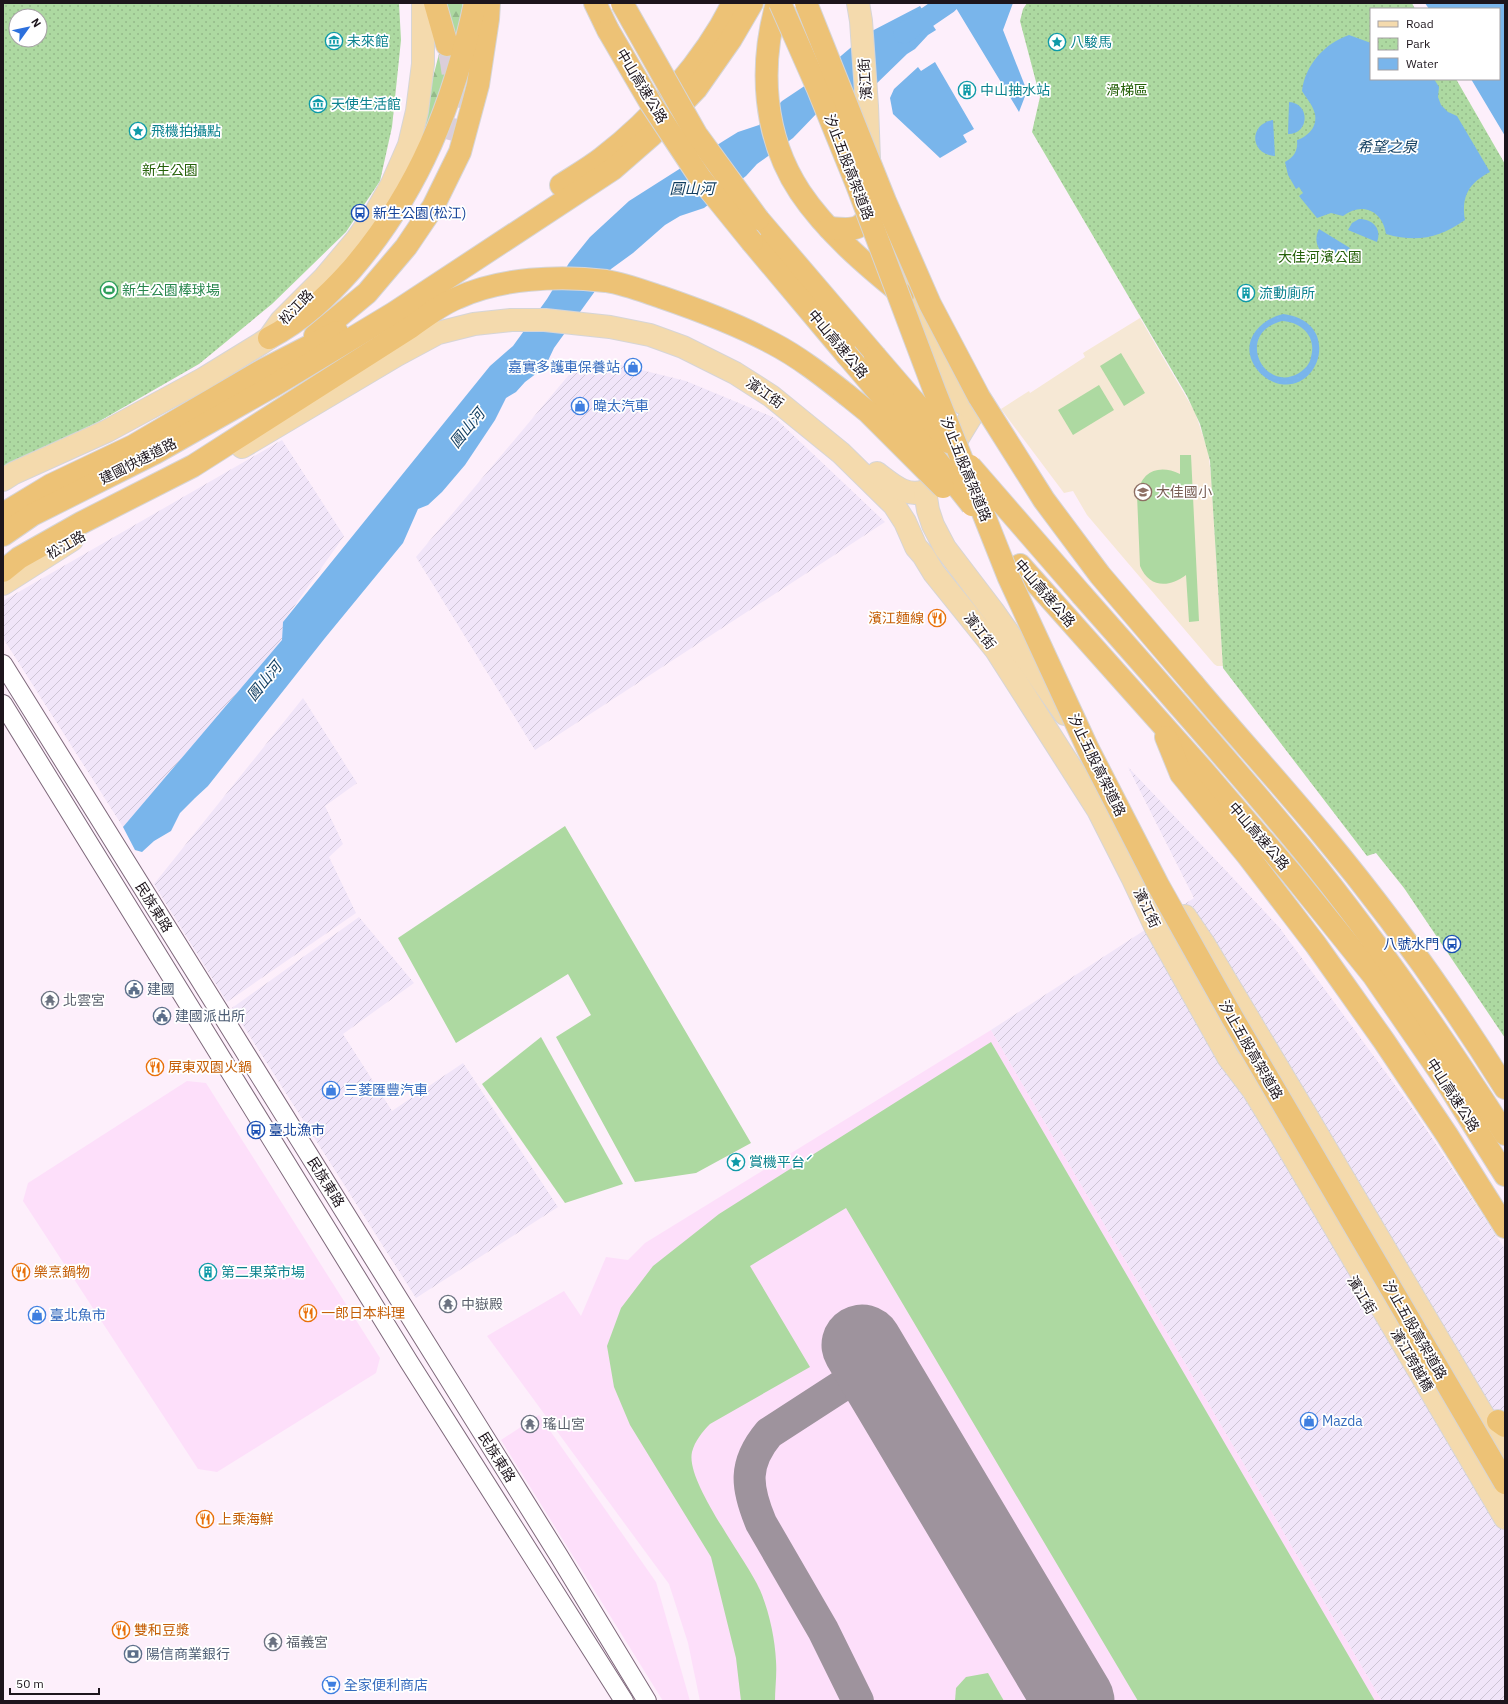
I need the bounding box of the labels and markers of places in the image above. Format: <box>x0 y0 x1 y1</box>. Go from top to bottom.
museum icon: 未來館 <box>324 31 344 51</box>
place label: 未來館 <box>347 32 389 50</box>
place icon: 八駿馬 <box>1047 32 1067 52</box>
place label: 八駿馬 <box>1070 33 1112 51</box>
building icon: 中山抽水站 <box>957 80 977 100</box>
place label: 中山抽水站 <box>980 81 1050 99</box>
museum icon: 天使生活館 <box>308 94 328 114</box>
place label: 天使生活館 <box>331 95 401 113</box>
place icon: 飛機拍攝點 <box>128 121 148 141</box>
place label: 飛機拍攝點 <box>151 122 221 140</box>
bus stop icon: 新生公園(松江) <box>350 203 370 223</box>
place label: 新生公園(松江) <box>373 204 466 222</box>
sports icon: 新生公園棒球場 <box>99 280 119 300</box>
place label: 新生公園棒球場 <box>122 281 220 299</box>
building icon: 流動廁所 <box>1236 283 1256 303</box>
place label: 流動廁所 <box>1259 284 1315 302</box>
shop icon: 嘉實多護車保養站 <box>623 357 643 377</box>
place label: 嘉實多護車保養站 <box>508 358 620 376</box>
shop icon: 暐太汽車 <box>570 396 590 416</box>
place label: 暐太汽車 <box>593 397 649 415</box>
school or university icon: 大佳國小 <box>1133 482 1153 502</box>
place label: 大佳國小 <box>1156 483 1212 501</box>
restaurant icon: 濱江麵線 <box>927 608 947 628</box>
place label: 濱江麵線 <box>868 609 924 627</box>
bus stop icon: 八號水門 <box>1442 934 1462 954</box>
place label: 八號水門 <box>1383 935 1439 953</box>
public building icon: 建國 <box>124 979 144 999</box>
place label: 建國 <box>147 980 175 998</box>
temple icon: 北雲宮 <box>40 990 60 1010</box>
place label: 北雲宮 <box>63 991 105 1009</box>
public building icon: 建國派出所 <box>152 1006 172 1026</box>
place label: 建國派出所 <box>175 1007 245 1025</box>
restaurant icon: 屏東双園火鍋 <box>145 1057 165 1077</box>
place label: 屏東双園火鍋 <box>168 1058 252 1076</box>
shop icon: 三菱匯豐汽車 <box>321 1080 341 1100</box>
place label: 三菱匯豐汽車 <box>344 1081 428 1099</box>
bus stop icon: 臺北漁市 <box>246 1120 266 1140</box>
place label: 臺北漁市 <box>269 1121 325 1139</box>
place icon: 賞機平台ˊ <box>726 1152 746 1172</box>
place label: 賞機平台ˊ <box>749 1153 813 1171</box>
restaurant icon: 樂烹鍋物 <box>11 1262 31 1282</box>
building icon: 第二果菜市場 <box>198 1262 218 1282</box>
place label: 樂烹鍋物 <box>34 1263 90 1281</box>
place label: 第二果菜市場 <box>221 1263 305 1281</box>
temple icon: 中嶽殿 <box>438 1294 458 1314</box>
place label: 中嶽殿 <box>461 1295 503 1313</box>
restaurant icon: 一郎日本料理 <box>298 1303 318 1323</box>
place label: 一郎日本料理 <box>321 1304 405 1322</box>
shop icon: 臺北魚市 <box>27 1305 47 1325</box>
place label: 臺北魚市 <box>50 1306 106 1324</box>
shop icon: Mazda <box>1299 1411 1319 1431</box>
place label: Mazda <box>1322 1412 1363 1430</box>
temple icon: 瑤山宮 <box>520 1414 540 1434</box>
place label: 瑤山宮 <box>543 1415 585 1433</box>
restaurant icon: 上乘海鮮 <box>195 1509 215 1529</box>
place label: 上乘海鮮 <box>218 1510 274 1528</box>
restaurant icon: 雙和豆漿 <box>111 1620 131 1640</box>
place label: 雙和豆漿 <box>134 1621 190 1639</box>
temple icon: 福義宮 <box>263 1632 283 1652</box>
place label: 福義宮 <box>286 1633 328 1651</box>
bank icon: 陽信商業銀行 <box>123 1644 143 1664</box>
place label: 陽信商業銀行 <box>146 1645 230 1663</box>
supermarket icon: 全家便利商店 <box>321 1675 341 1695</box>
place label: 全家便利商店 <box>344 1676 428 1694</box>

